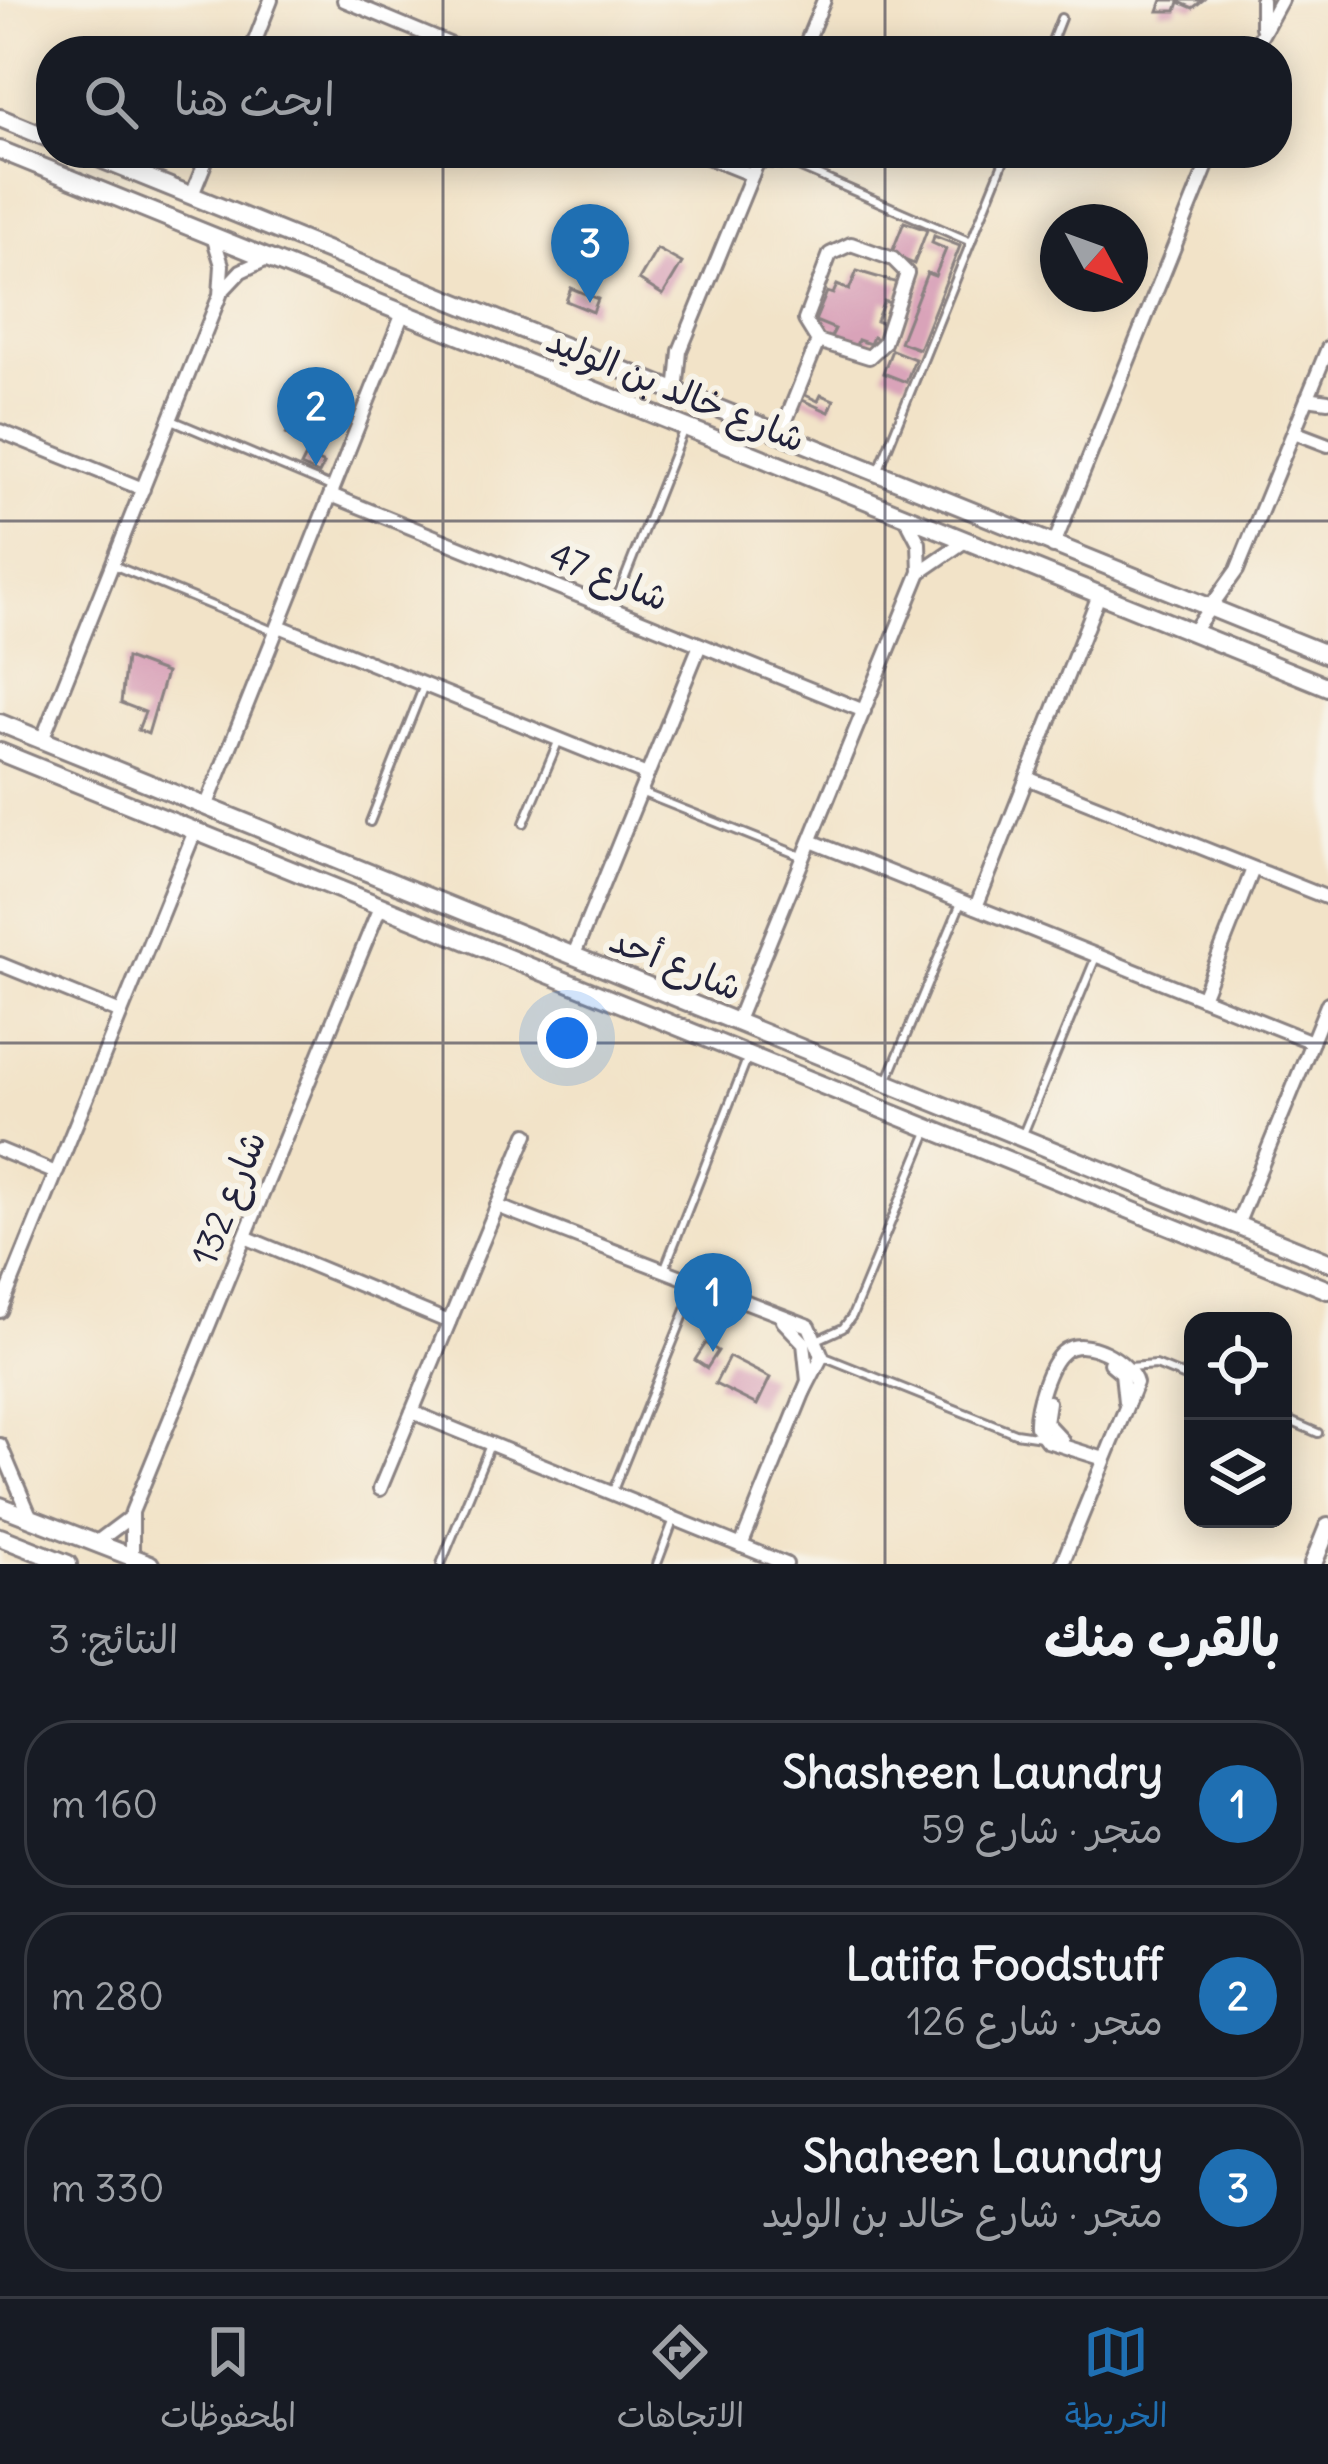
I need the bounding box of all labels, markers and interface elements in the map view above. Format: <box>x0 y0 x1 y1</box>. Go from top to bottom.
search box <box>36 36 1292 168</box>
icon: search <box>78 69 144 135</box>
text: ابحث هنا <box>174 71 335 127</box>
pin: 3 <box>551 204 629 303</box>
north arrow <box>1040 204 1148 312</box>
street label: شارع خالد بن الوليد <box>539 317 812 465</box>
pin: 2 <box>277 367 355 466</box>
street label: شارع 47 <box>542 532 675 623</box>
street label: شارع أحد <box>602 917 748 1013</box>
your location <box>537 1008 597 1068</box>
street label: شارع 132 <box>181 1124 279 1273</box>
pin: 1 <box>674 1253 752 1352</box>
map controls <box>1184 1312 1292 1528</box>
button: locate <box>1184 1312 1292 1420</box>
button: layers <box>1184 1420 1292 1528</box>
text: بالقرب منك <box>1044 1606 1280 1670</box>
text: النتائج: 3 <box>48 1615 178 1664</box>
text: Shasheen Laundry <box>782 1744 1163 1800</box>
text: 160 m <box>51 1780 158 1829</box>
text: 1 <box>1230 1780 1246 1829</box>
text: متجر · شارع 59 <box>921 1805 1163 1854</box>
text: Latifa Foodstuff <box>846 1936 1163 1992</box>
text: 280 m <box>51 1972 164 2021</box>
text: 2 <box>1227 1972 1249 2021</box>
text: متجر · شارع 126 <box>906 1997 1163 2046</box>
text: Shaheen Laundry <box>803 2128 1163 2184</box>
text: 330 m <box>51 2164 164 2213</box>
text: 3 <box>1227 2164 1249 2213</box>
text: متجر · شارع خالد بن الوليد <box>762 2189 1163 2238</box>
tab: المحفوظات <box>160 2319 296 2445</box>
tab: الاتجاهات <box>617 2319 744 2445</box>
tab: الخريطة <box>1065 2319 1168 2445</box>

